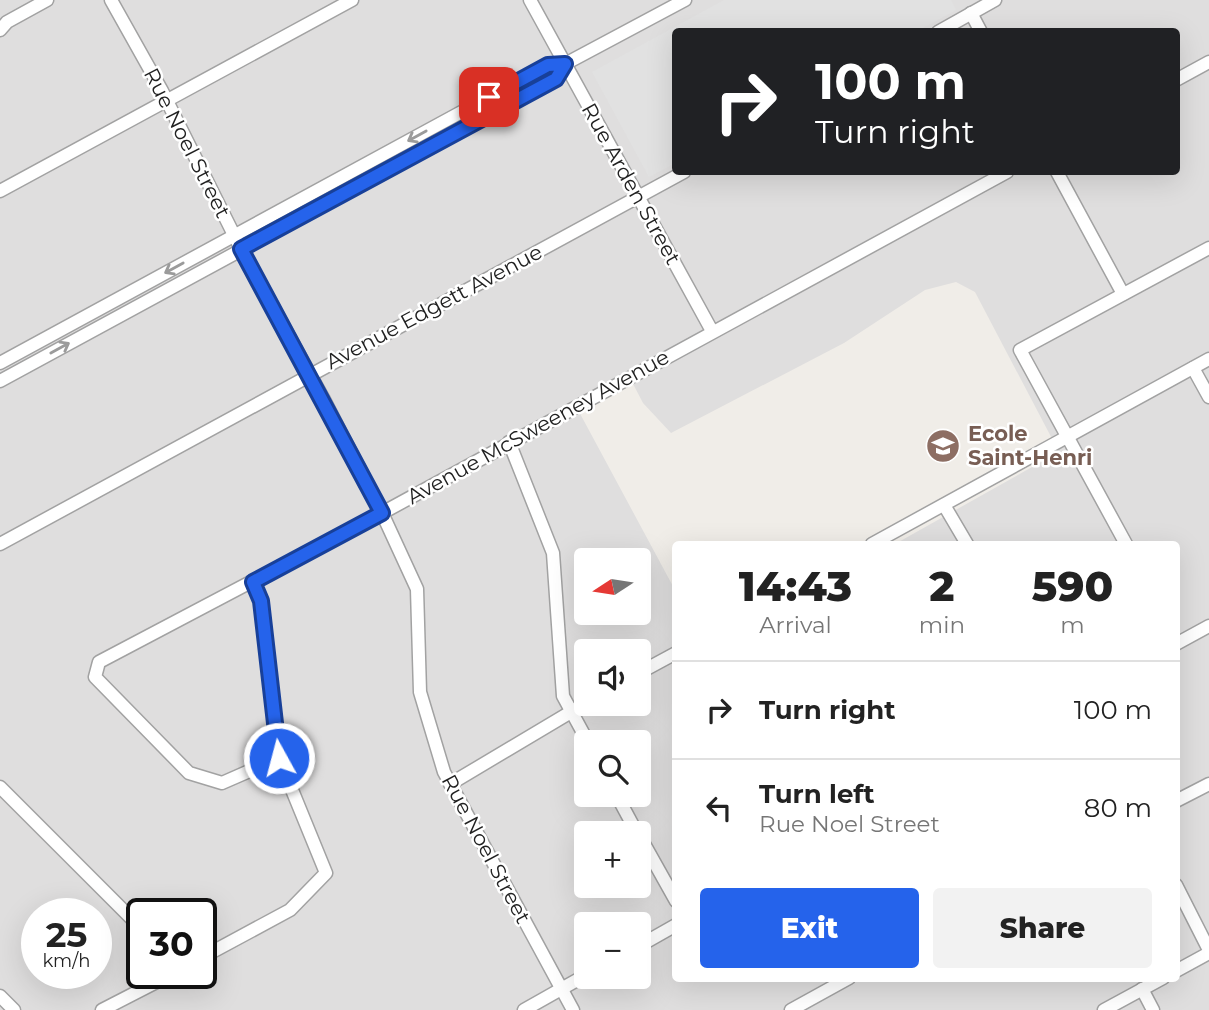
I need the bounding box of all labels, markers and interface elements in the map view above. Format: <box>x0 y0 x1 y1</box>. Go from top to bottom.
text: 100 m <box>815 52 966 111</box>
icon: right <box>700 56 791 147</box>
street label: Rue Noel Street <box>139 64 236 222</box>
pin <box>459 67 519 127</box>
icon: arrive <box>470 78 508 116</box>
street label: Rue Arden Street <box>577 99 686 269</box>
text: Turn right <box>815 112 975 151</box>
one-way arrow <box>407 130 428 143</box>
street label: Avenue Edgett Avenue <box>321 239 546 374</box>
one-way arrow <box>165 261 185 275</box>
one-way arrow <box>49 341 70 354</box>
street label: Avenue McSweeney Avenue <box>402 344 673 509</box>
place label: Ecole Saint-Henri <box>968 421 1092 470</box>
school or university icon: Ecole Saint-Henri <box>924 427 962 465</box>
north arrow <box>574 548 651 625</box>
map controls <box>574 548 651 989</box>
text: 14:43 <box>739 560 852 612</box>
text: 2 <box>929 560 954 612</box>
text: 590 <box>1032 560 1113 612</box>
text: Arrival <box>759 611 832 639</box>
text: min <box>919 611 965 639</box>
text: m <box>1060 611 1085 639</box>
button: sound <box>574 639 651 716</box>
icon: right <box>700 691 738 729</box>
text: Turn right <box>759 694 895 726</box>
text: 100 m <box>1074 694 1152 726</box>
position arrow <box>242 721 316 795</box>
button: search <box>574 730 651 807</box>
street label: Rue Noel Street <box>437 770 536 927</box>
text: Turn left <box>759 778 875 810</box>
icon: left <box>700 789 738 827</box>
text: 80 m <box>1084 792 1152 824</box>
text: Rue Noel Street <box>759 810 940 838</box>
button: + <box>574 821 651 898</box>
button: Exit <box>700 888 919 968</box>
button: Share <box>933 888 1152 968</box>
speed limit sign: 30 <box>126 898 217 989</box>
button: − <box>574 912 651 989</box>
text: 25 <box>46 913 87 956</box>
text: km/h <box>42 950 91 972</box>

